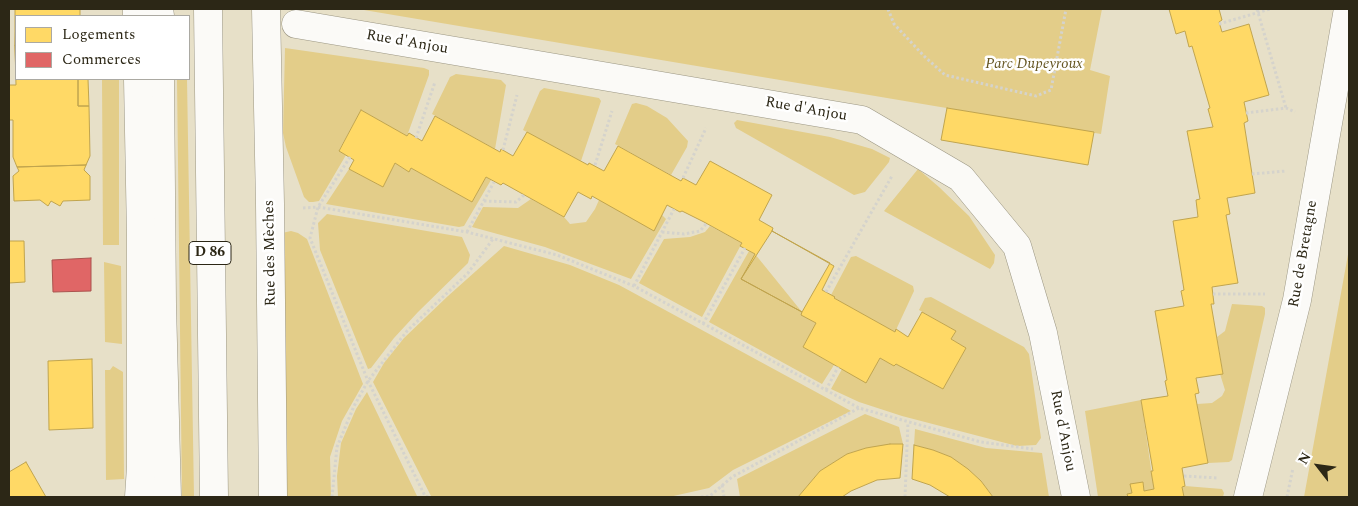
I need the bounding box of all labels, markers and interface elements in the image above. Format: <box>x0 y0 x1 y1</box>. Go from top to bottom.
legend <box>15 15 190 80</box>
text: Logements <box>62 23 136 46</box>
street label: Rue d'Anjou <box>365 27 449 59</box>
text: Commerces <box>62 48 141 71</box>
park label: Parc Dupeyroux <box>985 56 1083 74</box>
street label: Rue d'Anjou <box>764 94 848 126</box>
street label: Rue de Bretagne <box>1286 199 1322 309</box>
street label: Rue des Mèches <box>261 200 281 306</box>
road number: D 86 <box>189 242 231 264</box>
street label: Rue d'Anjou <box>1045 389 1079 473</box>
north arrow <box>1293 441 1343 491</box>
text: N <box>1293 448 1317 468</box>

